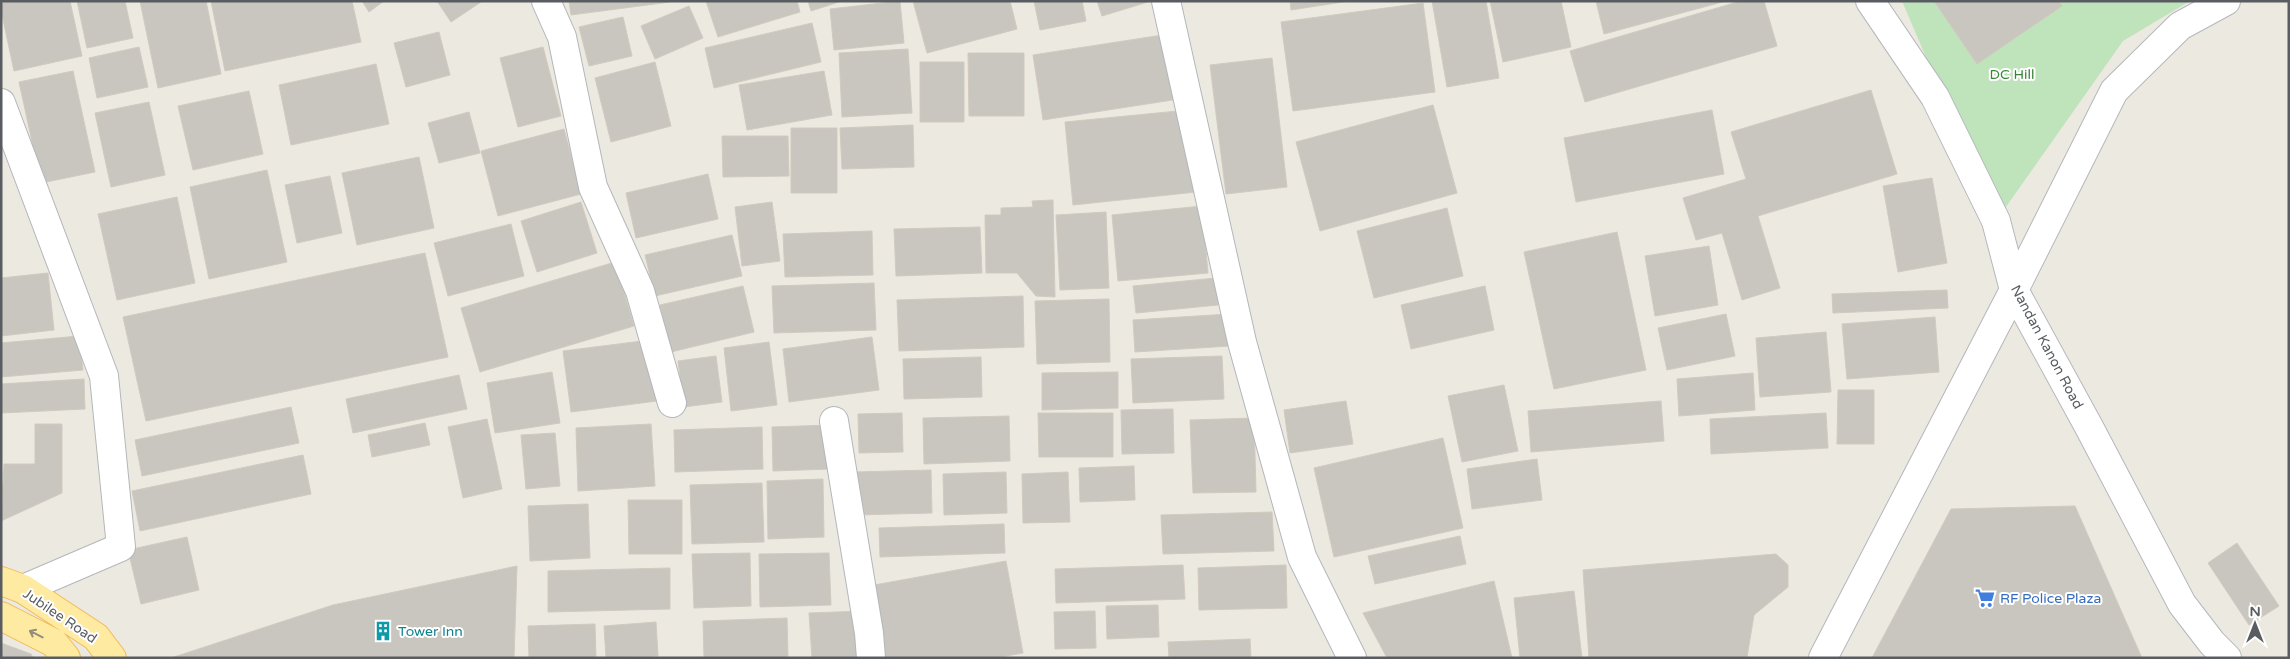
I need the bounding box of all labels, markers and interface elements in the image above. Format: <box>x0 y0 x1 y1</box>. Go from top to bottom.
park label: DC Hill <box>1990 66 2034 83</box>
street label: Nandan Kanon Road <box>2007 282 2087 412</box>
street label: Jubilee Road <box>20 585 100 647</box>
supermarket icon: RF Police Plaza <box>1974 587 1996 609</box>
place label: RF Police Plaza <box>2000 590 2101 607</box>
north arrow <box>2230 599 2280 649</box>
text: N <box>2249 603 2261 620</box>
building icon: Tower Inn <box>372 620 394 642</box>
place label: Tower Inn <box>398 623 463 640</box>
one-way arrow <box>29 629 44 639</box>

